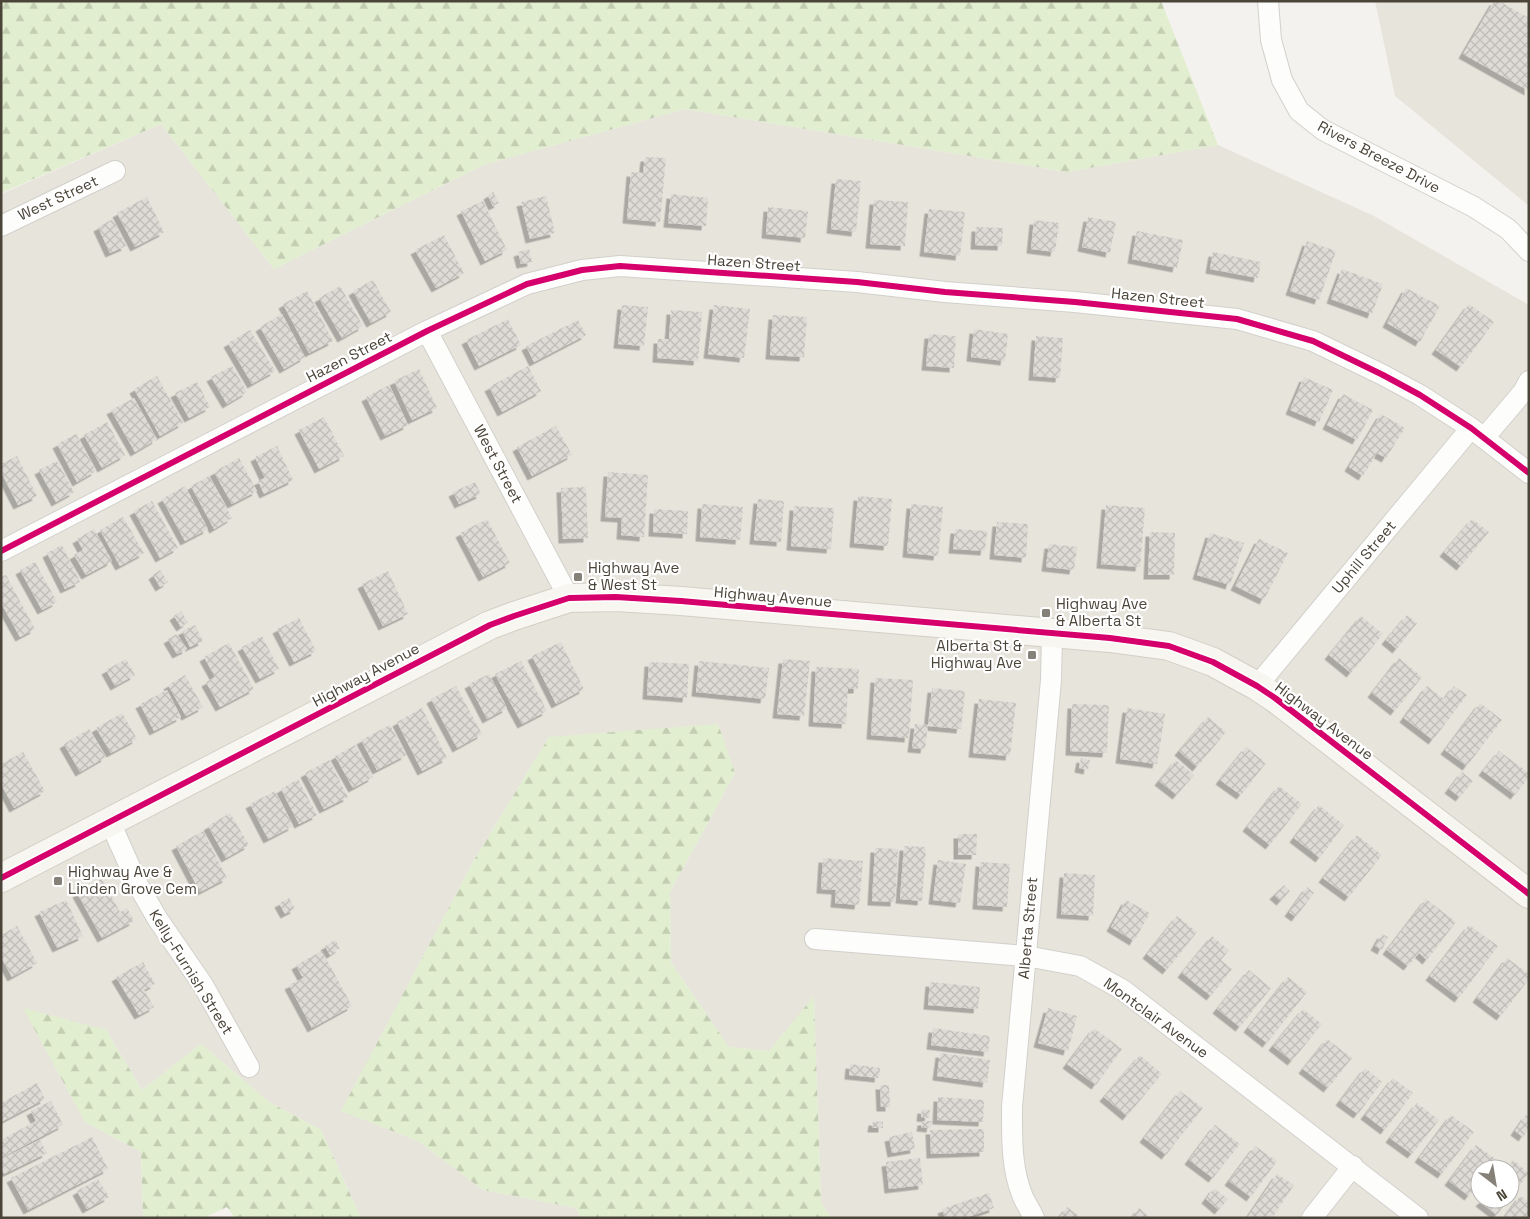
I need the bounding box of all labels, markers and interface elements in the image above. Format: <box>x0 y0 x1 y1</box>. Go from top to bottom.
street label: Rivers Breeze Drive <box>1315 116 1444 197</box>
street label: West Street <box>15 171 101 224</box>
street label: Hazen Street <box>707 250 802 275</box>
street label: Hazen Street <box>1110 283 1206 312</box>
street label: Hazen Street <box>303 327 395 386</box>
street label: West Street <box>470 421 527 506</box>
street label: Uphill Street <box>1328 516 1400 597</box>
place label: Highway Ave & West St <box>588 558 679 594</box>
marker: Highway Ave & West St <box>572 571 584 583</box>
street label: Highway Avenue <box>713 582 833 611</box>
place label: Highway Ave & Alberta St <box>1056 594 1147 630</box>
marker: Highway Ave & Alberta St <box>1040 607 1052 619</box>
place label: Alberta St & Highway Ave <box>931 636 1022 672</box>
street label: Highway Avenue <box>309 638 423 711</box>
marker: Alberta St & Highway Ave <box>1026 649 1038 661</box>
street label: Highway Avenue <box>1271 677 1377 764</box>
place label: Highway Ave & Linden Grove Cem <box>68 862 197 898</box>
marker: Highway Ave & Linden Grove Cem <box>52 875 64 887</box>
street label: Alberta Street <box>1014 876 1041 980</box>
street label: Kelly-Furnish Street <box>145 906 238 1038</box>
street label: Montclair Avenue <box>1100 973 1213 1062</box>
north arrow <box>1470 1159 1520 1209</box>
text: N <box>1493 1185 1510 1205</box>

